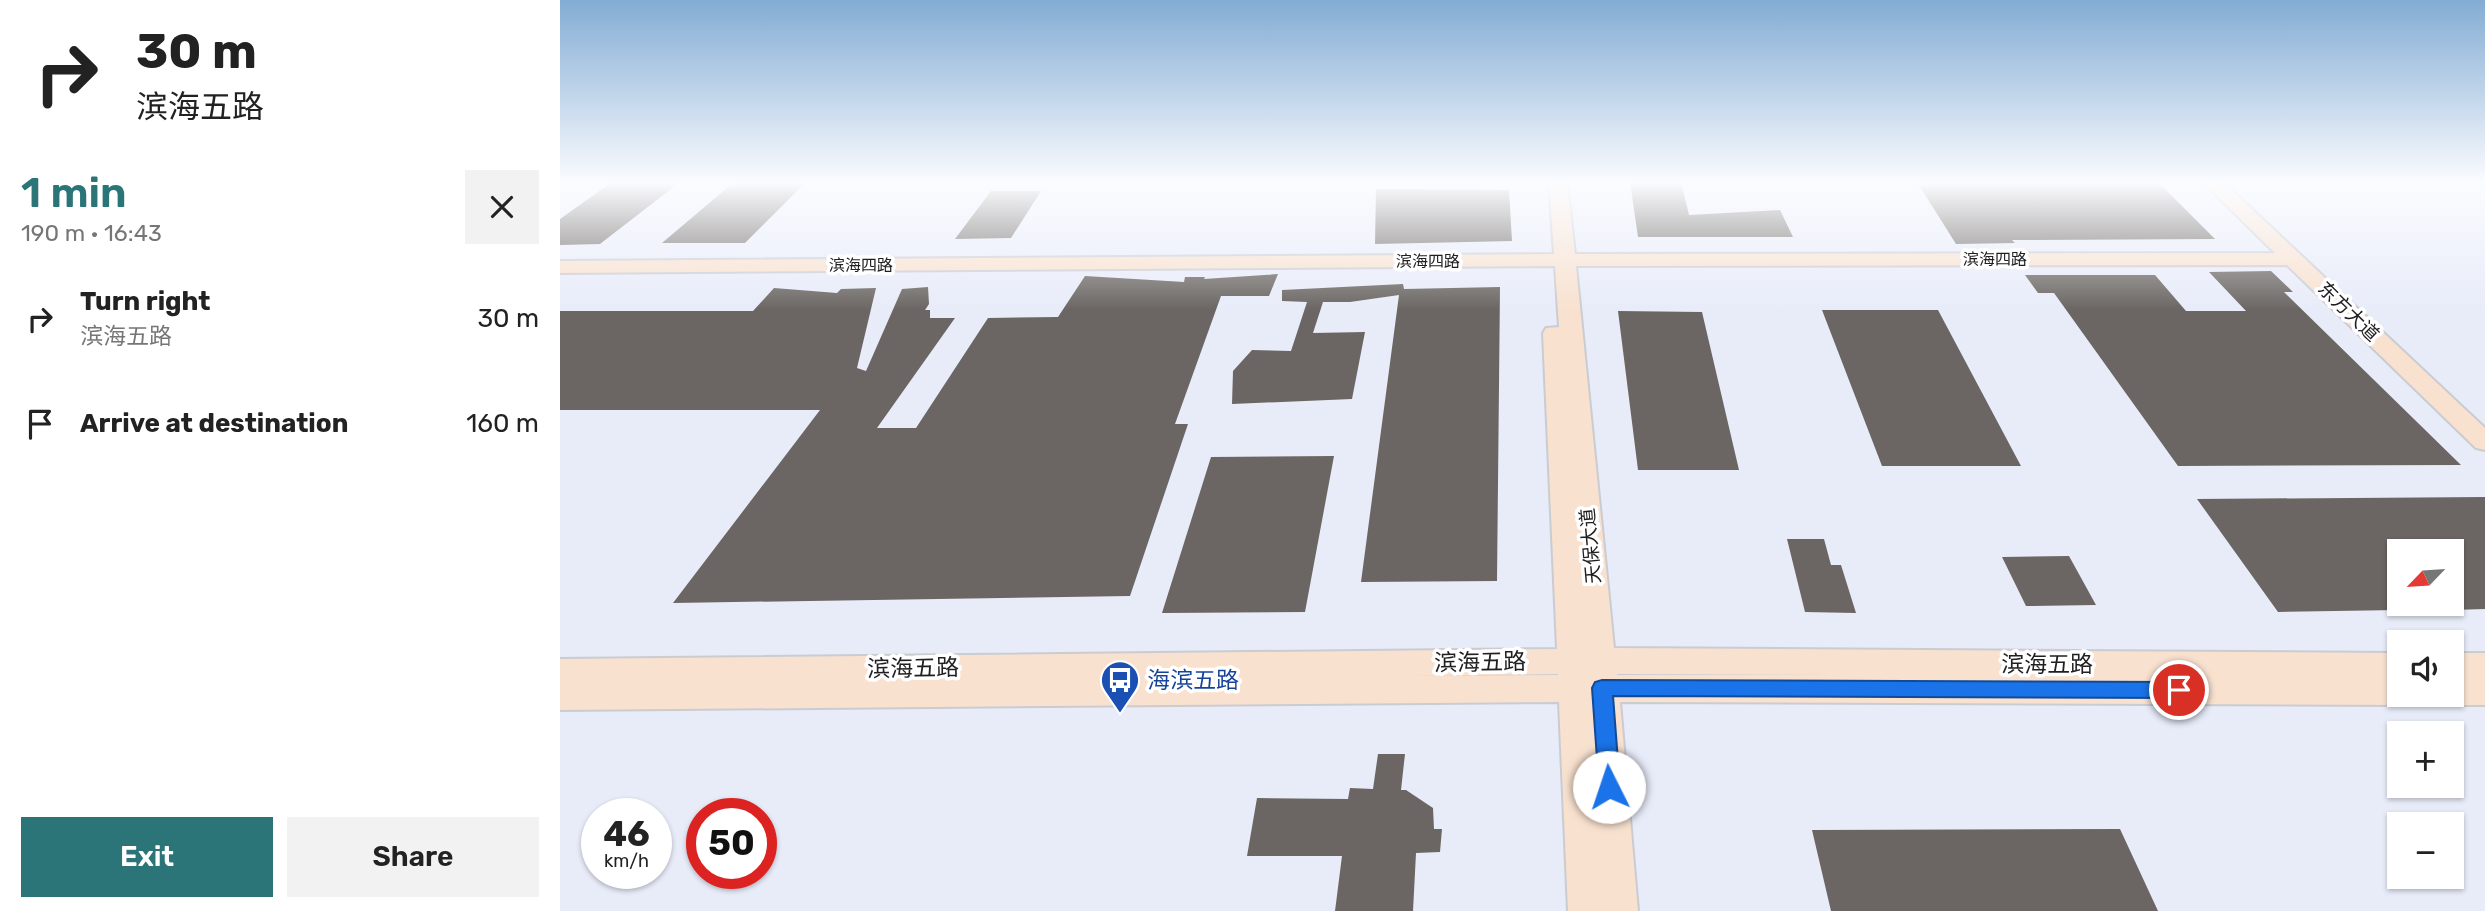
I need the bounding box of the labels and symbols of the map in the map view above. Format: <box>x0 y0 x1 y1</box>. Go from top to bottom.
street label: 滨海四路 <box>1963 250 2027 269</box>
street label: 滨海四路 <box>1396 252 1460 271</box>
street label: 滨海四路 <box>829 256 893 275</box>
street label: 东方大道 <box>2313 277 2384 346</box>
street label: 天保大道 <box>1576 507 1605 585</box>
north arrow <box>2387 539 2464 616</box>
street label: 滨海五路 <box>1434 647 1526 677</box>
street label: 滨海五路 <box>2001 650 2093 678</box>
street label: 滨海五路 <box>867 653 959 683</box>
bus stop icon: 海滨五路 <box>1099 659 1141 714</box>
pin <box>2149 660 2209 720</box>
place label: 海滨五路 <box>1147 666 1239 694</box>
position arrow <box>1572 750 1646 824</box>
speed limit sign: 50 <box>686 798 777 889</box>

